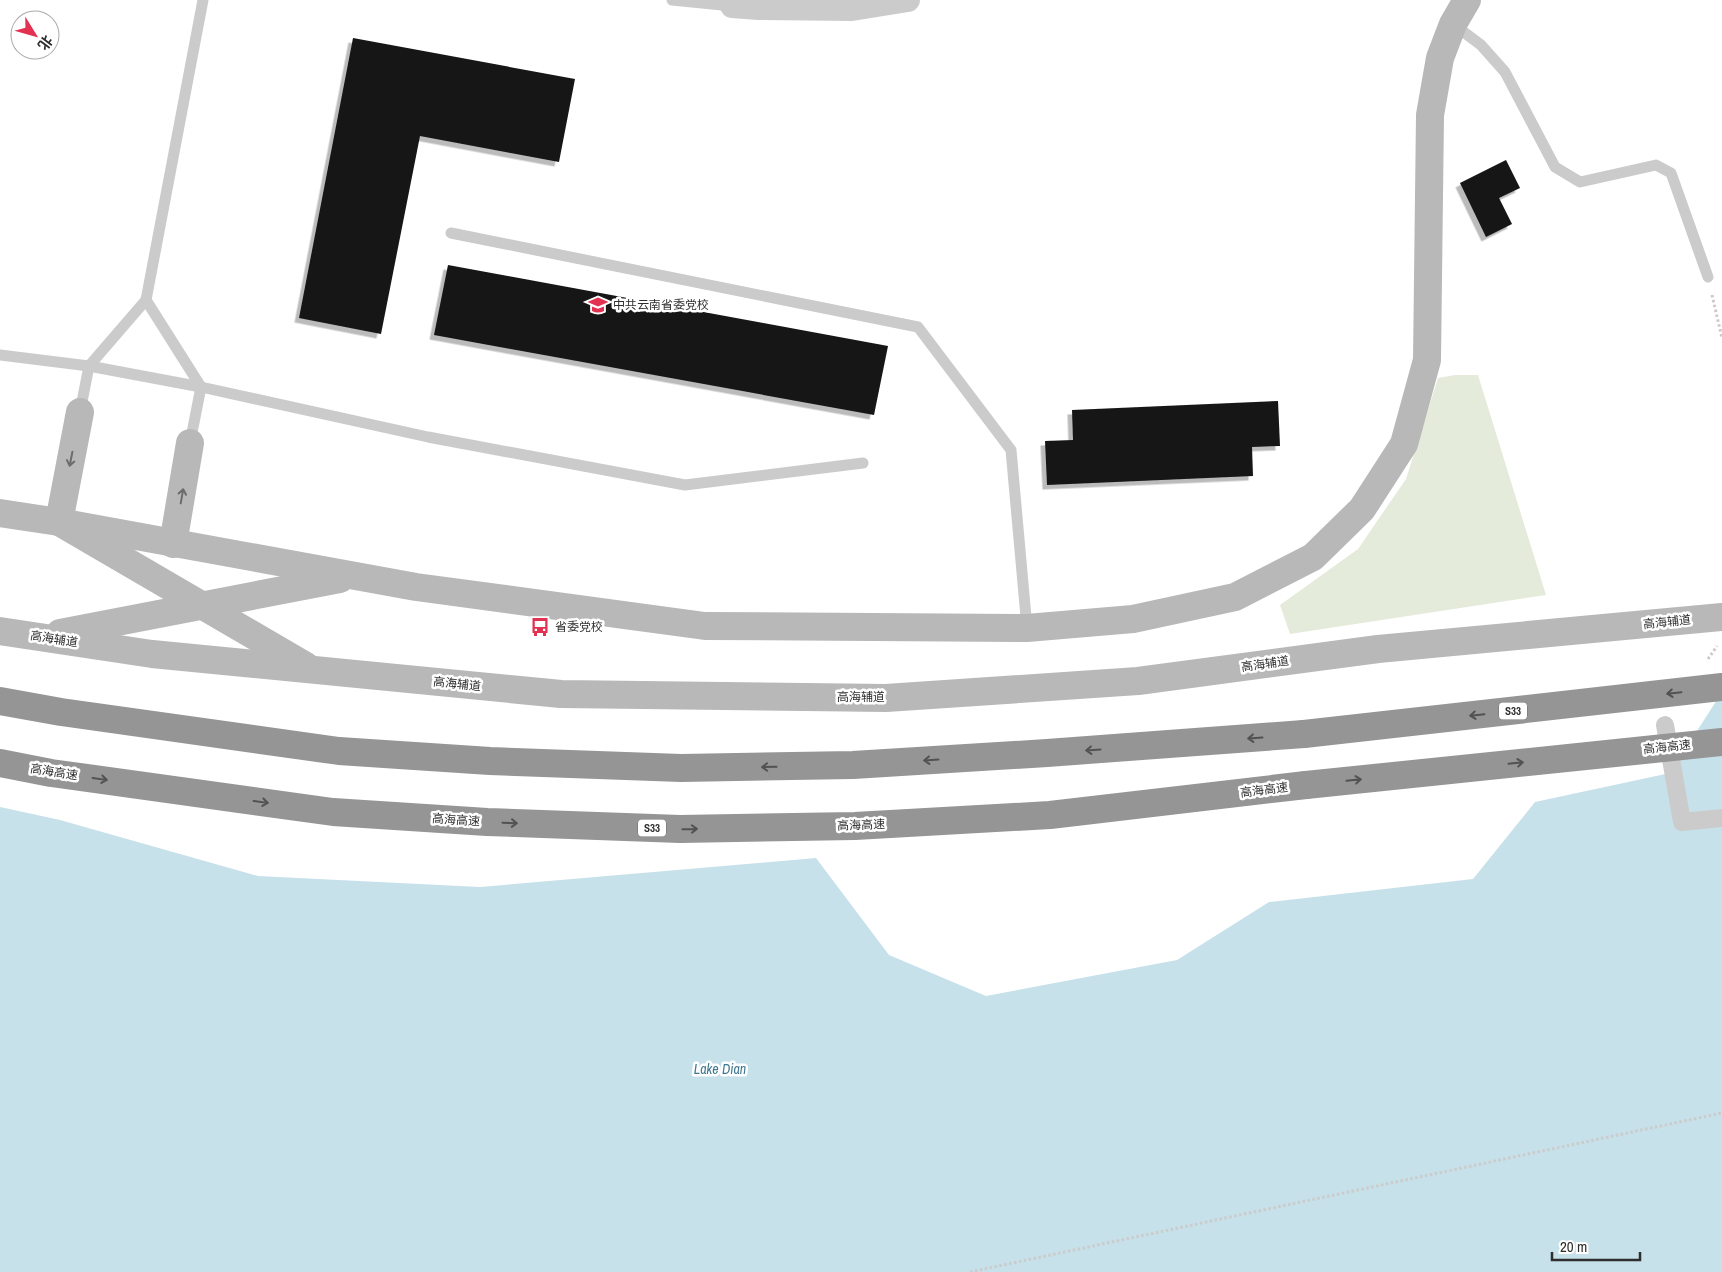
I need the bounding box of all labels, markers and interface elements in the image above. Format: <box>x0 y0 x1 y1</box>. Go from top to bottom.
north arrow <box>10 10 60 60</box>
text: 北 <box>34 32 57 54</box>
school or university icon: 中共云南省委党校 <box>587 294 609 316</box>
place label: 中共云南省委党校 <box>613 297 709 313</box>
one-way arrow <box>65 451 75 467</box>
one-way arrow <box>177 488 187 504</box>
street label: 高海辅道 <box>1642 612 1692 632</box>
bus stop icon: 省委党校 <box>529 616 551 638</box>
place label: 省委党校 <box>555 619 603 635</box>
street label: 高海辅道 <box>29 627 79 651</box>
street label: 高海辅道 <box>1240 653 1290 675</box>
street label: 高海辅道 <box>432 674 482 694</box>
one-way arrow <box>1666 688 1682 698</box>
street label: 高海辅道 <box>837 689 885 705</box>
road number: S33 <box>1499 702 1527 719</box>
one-way arrow <box>1470 710 1486 720</box>
one-way arrow <box>1248 733 1264 742</box>
street label: 高海高速 <box>1642 737 1692 757</box>
one-way arrow <box>1086 745 1102 754</box>
one-way arrow <box>923 756 939 765</box>
one-way arrow <box>1507 758 1523 768</box>
street label: 高海高速 <box>29 760 79 784</box>
one-way arrow <box>761 762 778 772</box>
one-way arrow <box>92 775 108 785</box>
one-way arrow <box>1346 775 1362 785</box>
street label: 高海高速 <box>1239 779 1289 801</box>
one-way arrow <box>252 797 268 807</box>
street label: 高海高速 <box>431 810 481 830</box>
street label: 高海高速 <box>837 816 885 834</box>
one-way arrow <box>502 818 518 828</box>
road number: S33 <box>638 820 666 836</box>
one-way arrow <box>681 824 697 834</box>
water label: Lake Dian <box>694 1060 746 1078</box>
scale bar <box>1552 1230 1640 1262</box>
text: 20 m <box>1560 1236 1587 1257</box>

